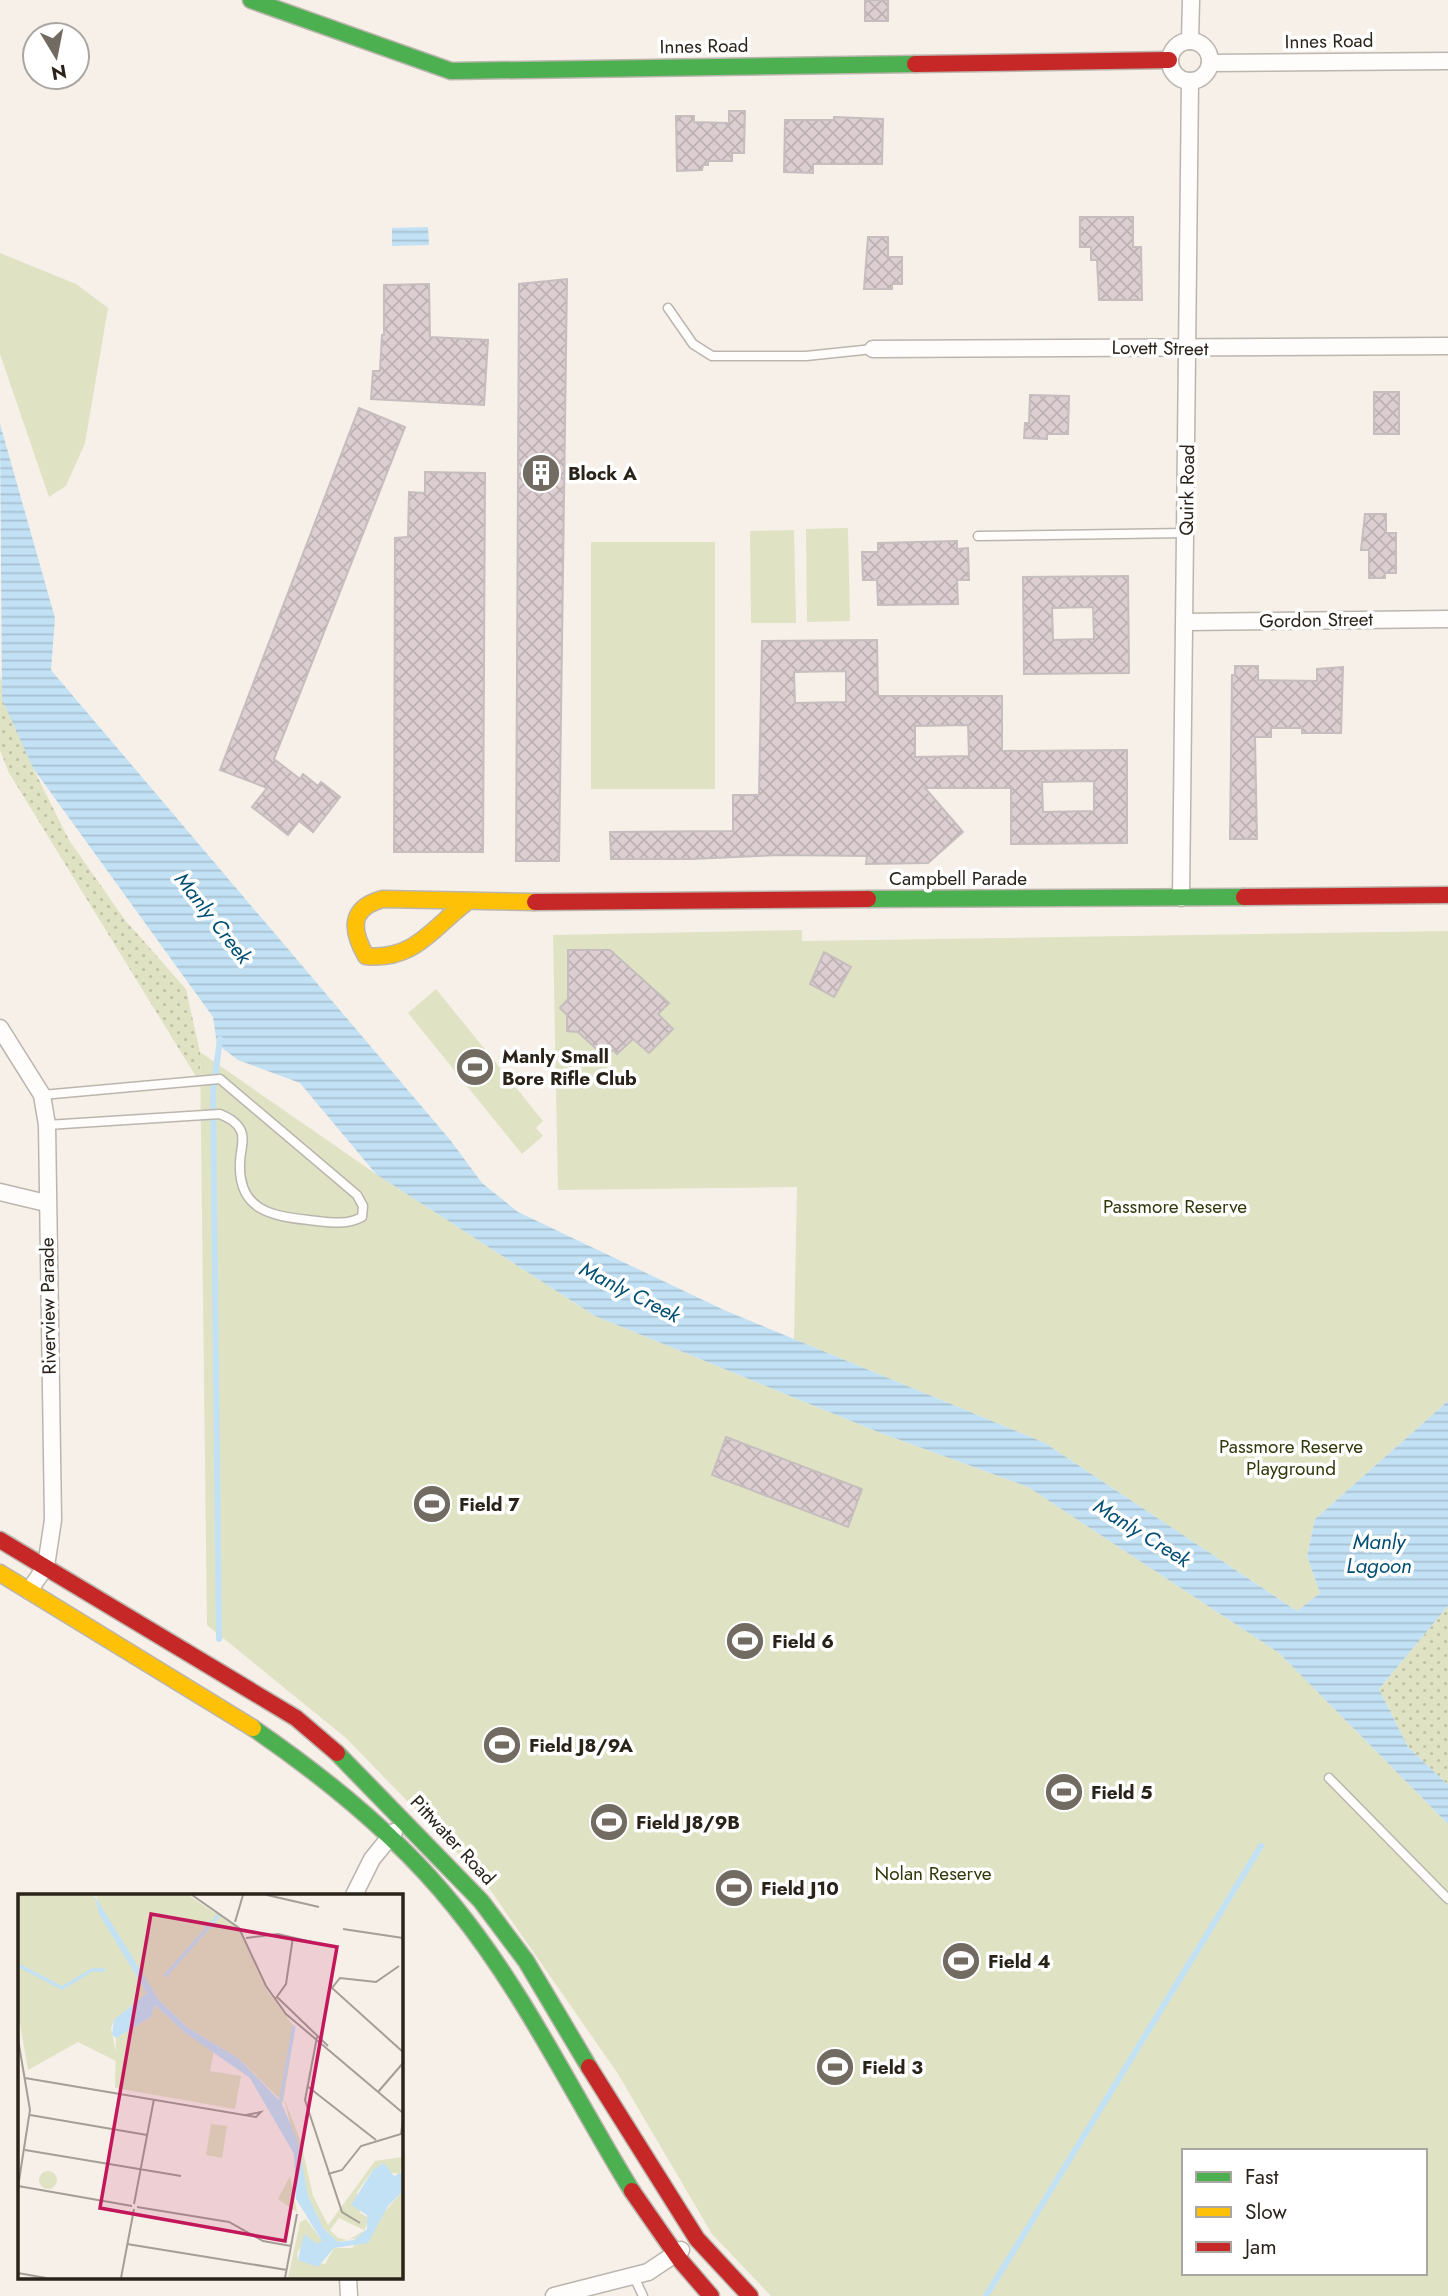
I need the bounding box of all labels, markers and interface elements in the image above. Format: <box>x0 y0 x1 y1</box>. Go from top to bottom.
north arrow <box>21 21 91 91</box>
street label: Innes Road <box>1284 27 1374 55</box>
street label: Innes Road <box>659 32 749 60</box>
text: N <box>49 58 69 87</box>
street label: Lovett Street <box>1111 334 1209 362</box>
street label: Quirk Road <box>1173 444 1201 536</box>
building icon: Block A <box>520 452 562 494</box>
place label: Block A <box>568 460 637 487</box>
street label: Gordon Street <box>1259 606 1374 634</box>
street label: Campbell Parade <box>889 865 1027 892</box>
water label: Manly Creek <box>168 866 259 971</box>
place label: Manly Small Bore Rifle Club <box>502 1043 637 1092</box>
sports icon: Manly Small Bore Rifle Club <box>454 1046 496 1088</box>
park label: Passmore Reserve <box>1103 1193 1247 1220</box>
street label: Riverview Parade <box>33 1237 63 1375</box>
water label: Manly Creek <box>574 1254 686 1331</box>
park label: Passmore Reserve Playground <box>1219 1433 1363 1482</box>
sports icon: Field 7 <box>411 1483 453 1525</box>
place label: Field 7 <box>459 1491 520 1518</box>
water label: Manly Creek <box>1088 1491 1197 1575</box>
water label: Manly Lagoon <box>1346 1527 1412 1581</box>
sports icon: Field 6 <box>724 1620 766 1662</box>
place label: Field 6 <box>772 1628 834 1655</box>
sports icon: Field J8/9A <box>481 1724 523 1766</box>
place label: Field J8/9A <box>529 1732 633 1759</box>
sports icon: Field 5 <box>1043 1771 1085 1813</box>
place label: Field 5 <box>1091 1779 1152 1806</box>
street label: Pittwater Road <box>404 1789 502 1891</box>
sports icon: Field J8/9B <box>588 1801 630 1843</box>
place label: Field J8/9B <box>636 1809 740 1836</box>
park label: Nolan Reserve <box>874 1860 992 1887</box>
sports icon: Field J10 <box>713 1867 755 1909</box>
place label: Field J10 <box>761 1875 839 1902</box>
inset map <box>18 1894 402 2278</box>
sports icon: Field 4 <box>940 1940 982 1982</box>
place label: Field 4 <box>988 1948 1050 1975</box>
sports icon: Field 3 <box>814 2046 856 2088</box>
place label: Field 3 <box>862 2054 923 2081</box>
legend <box>1182 2149 1427 2275</box>
text: Fast <box>1245 2162 1278 2192</box>
text: Slow <box>1245 2197 1287 2227</box>
text: Jam <box>1242 2232 1277 2262</box>

